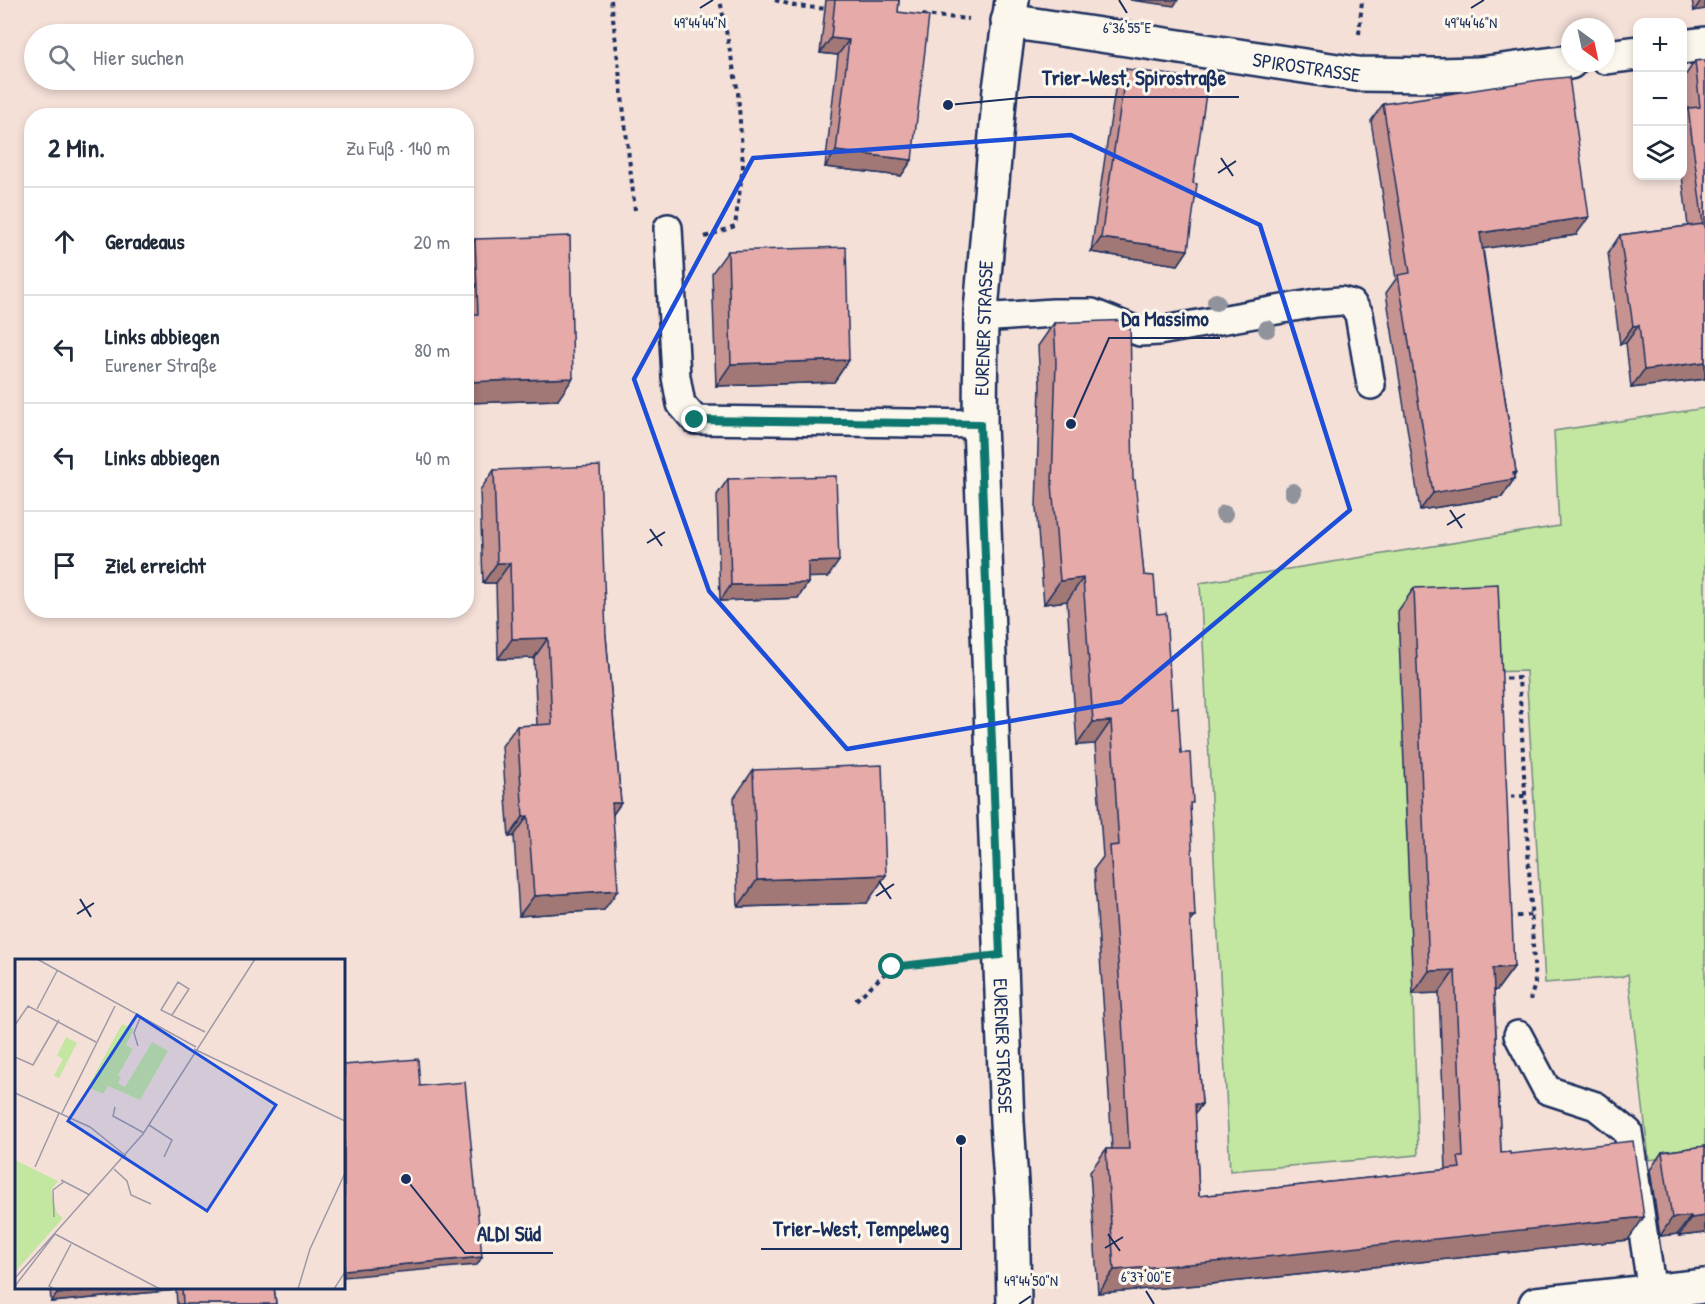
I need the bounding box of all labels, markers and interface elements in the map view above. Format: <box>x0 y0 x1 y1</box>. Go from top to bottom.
text: 49°44'44"N <box>674 12 726 33</box>
text: 49°44'46"N <box>1445 12 1497 33</box>
text: 6°36'55"E <box>1103 17 1152 38</box>
north arrow <box>1561 18 1615 72</box>
map controls <box>1633 18 1687 180</box>
button: + <box>1633 18 1687 72</box>
search box <box>24 24 474 90</box>
icon: search <box>45 41 78 74</box>
text: Hier suchen <box>93 42 184 72</box>
street label: SPIROSTRASSE <box>1251 45 1362 88</box>
callout: Trier-West, Spirostraße <box>1030 58 1239 97</box>
text: Trier-West, Spirostraße <box>1041 63 1227 93</box>
button: − <box>1633 72 1687 126</box>
button: layers <box>1633 126 1687 180</box>
text: 2 Min. <box>48 130 105 165</box>
text: Zu Fuß · 140 m <box>346 134 450 161</box>
icon: ahead <box>48 225 81 258</box>
text: Geradeaus <box>105 226 185 256</box>
text: 20 m <box>413 228 450 255</box>
street label: EURENER STRASSE <box>967 260 999 396</box>
callout: Da Massimo <box>1109 299 1220 338</box>
text: Da Massimo <box>1121 304 1209 333</box>
text: Links abbiegen <box>105 321 220 351</box>
icon: left <box>48 333 81 366</box>
text: 80 m <box>414 336 450 363</box>
text: Eurener Straße <box>105 351 217 378</box>
route end <box>681 406 707 432</box>
icon: left <box>48 441 81 474</box>
text: Links abbiegen <box>105 442 220 472</box>
text: 40 m <box>415 444 450 471</box>
icon: arrive <box>48 549 81 582</box>
text: Ziel erreicht <box>105 550 205 580</box>
route start <box>878 953 904 979</box>
inset map <box>15 959 345 1289</box>
street label: EURENER STRASSE <box>988 978 1020 1114</box>
callout: Trier-West, Tempelweg <box>761 1210 961 1249</box>
callout: ALDI Süd <box>465 1214 553 1253</box>
text: Trier-West, Tempelweg <box>772 1214 949 1244</box>
text: ALDI Süd <box>477 1219 542 1248</box>
text: 6°37'00"E <box>1121 1266 1172 1287</box>
text: 49°44'50"N <box>1004 1270 1058 1291</box>

